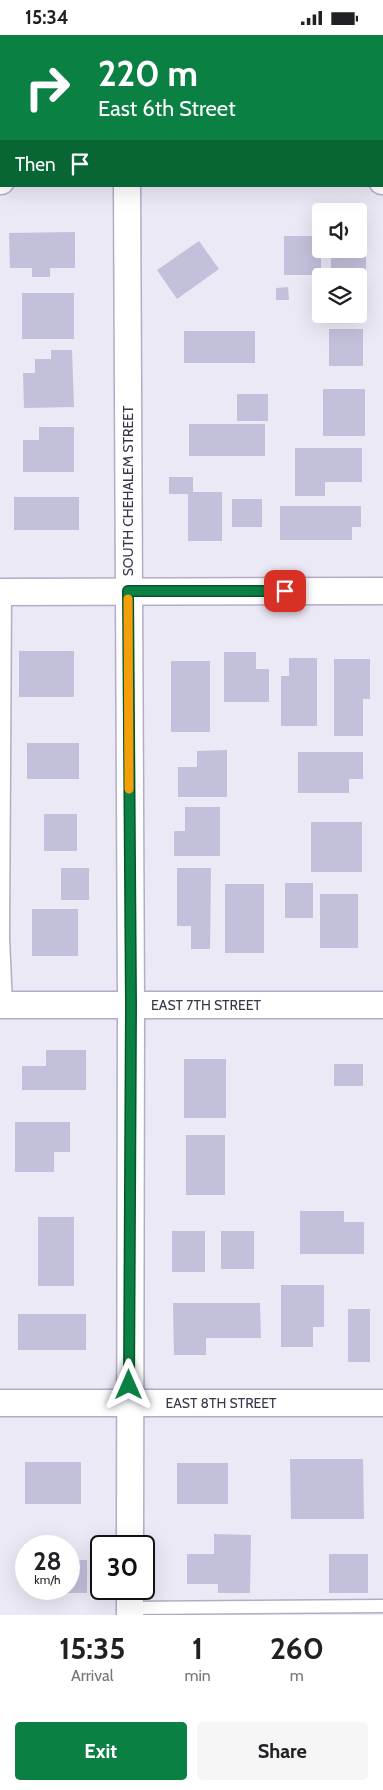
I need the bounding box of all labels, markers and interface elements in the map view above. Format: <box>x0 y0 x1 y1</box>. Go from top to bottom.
text: 15:34 <box>25 6 68 29</box>
text: 220 m <box>98 52 198 95</box>
icon: right <box>15 55 80 120</box>
text: East 6th Street <box>98 95 236 122</box>
icon: arrive <box>66 150 94 178</box>
text: Then <box>15 153 56 176</box>
map controls <box>312 203 367 323</box>
button: sound <box>312 203 367 258</box>
button: layers <box>312 268 367 323</box>
street label: SOUTH CHEHALEM STREET <box>119 405 137 576</box>
pin <box>264 570 306 612</box>
icon: arrive <box>271 577 299 605</box>
street label: EAST 7TH STREET <box>151 996 262 1014</box>
position arrow <box>102 1358 154 1410</box>
street label: EAST 8TH STREET <box>165 1394 277 1412</box>
speed limit sign: 30 <box>90 1535 155 1600</box>
text: 28 <box>33 1546 62 1576</box>
text: km/h <box>34 1572 61 1587</box>
text: 15:35 <box>59 1630 125 1667</box>
text: 1 <box>192 1630 203 1667</box>
text: 260 <box>270 1630 324 1667</box>
text: Arrival <box>71 1666 114 1685</box>
text: min <box>184 1666 211 1685</box>
text: m <box>290 1666 304 1685</box>
button: Exit <box>15 1722 187 1780</box>
button: Share <box>197 1722 368 1780</box>

